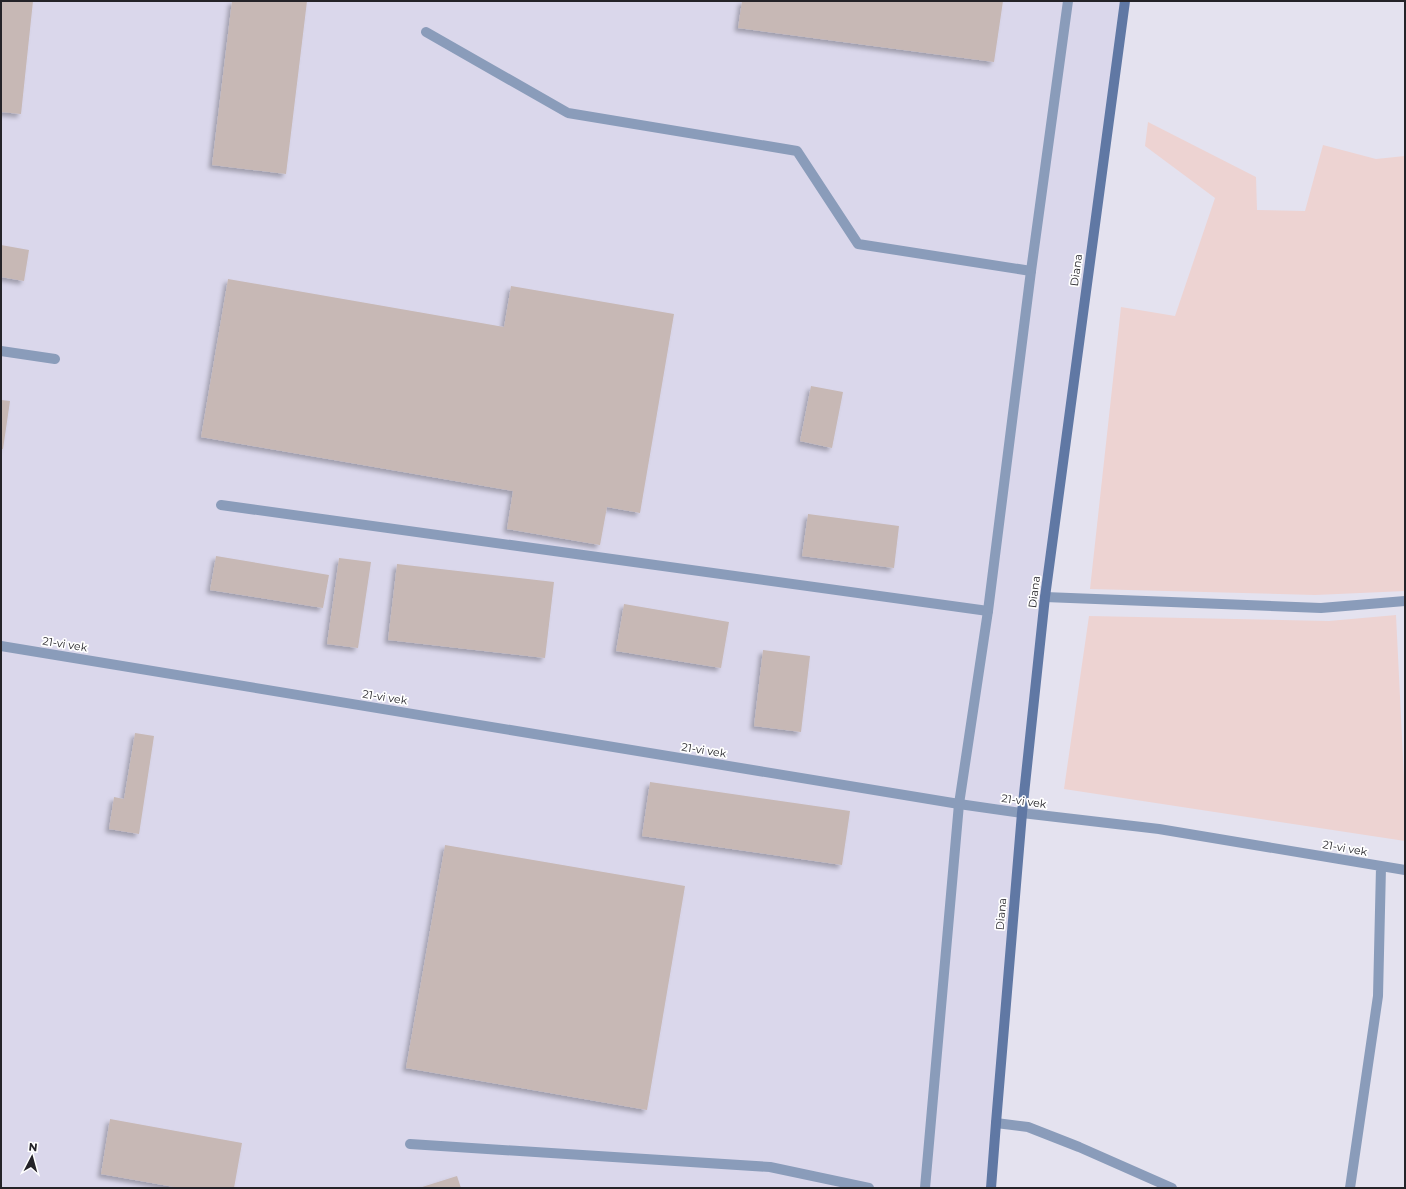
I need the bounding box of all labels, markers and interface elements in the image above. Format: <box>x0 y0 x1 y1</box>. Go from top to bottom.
street label: Diana <box>1067 253 1085 287</box>
street label: Diana <box>1025 575 1043 609</box>
street label: 21-vi vek <box>42 634 89 655</box>
street label: 21-vi vek <box>362 687 409 708</box>
street label: 21-vi vek <box>681 740 728 761</box>
street label: 21-vi vek <box>1001 791 1048 811</box>
street label: 21-vi vek <box>1322 837 1369 859</box>
street label: Diana <box>993 897 1009 931</box>
north arrow <box>12 1137 52 1177</box>
text: N <box>28 1140 38 1154</box>

